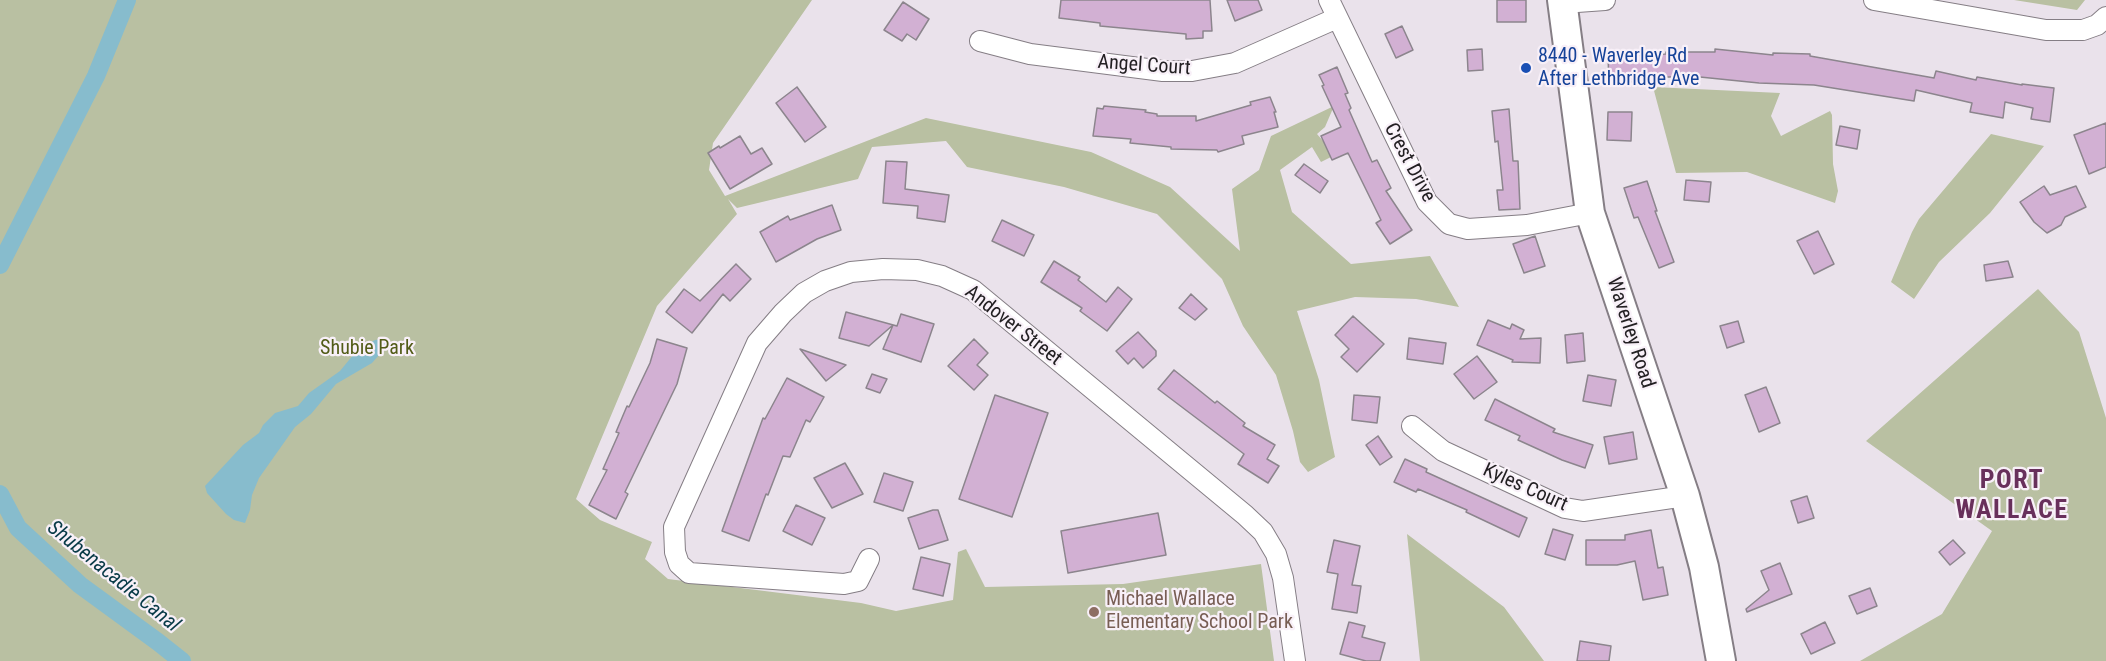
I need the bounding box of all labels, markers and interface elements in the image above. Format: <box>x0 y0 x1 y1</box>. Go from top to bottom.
place label: 8440 - Waverley Rd After Lethbridge Ave <box>1538 45 1699 92</box>
street label: Angel Court <box>1097 51 1191 81</box>
marker: 8440 - Waverley Rd After Lethbridge Ave <box>1519 61 1533 75</box>
street label: Crest Drive <box>1378 119 1440 207</box>
street label: Waverley Road <box>1601 275 1659 391</box>
street label: Andover Street <box>960 281 1066 371</box>
park label: Shubie Park <box>320 337 414 361</box>
street label: Kyles Court <box>1479 459 1571 517</box>
district label: PORT WALLACE <box>1956 465 2068 526</box>
water label: Shubenacadie Canal <box>42 516 184 638</box>
place label: Michael Wallace Elementary School Park <box>1106 588 1293 635</box>
marker: Michael Wallace Elementary School Park <box>1087 605 1101 619</box>

